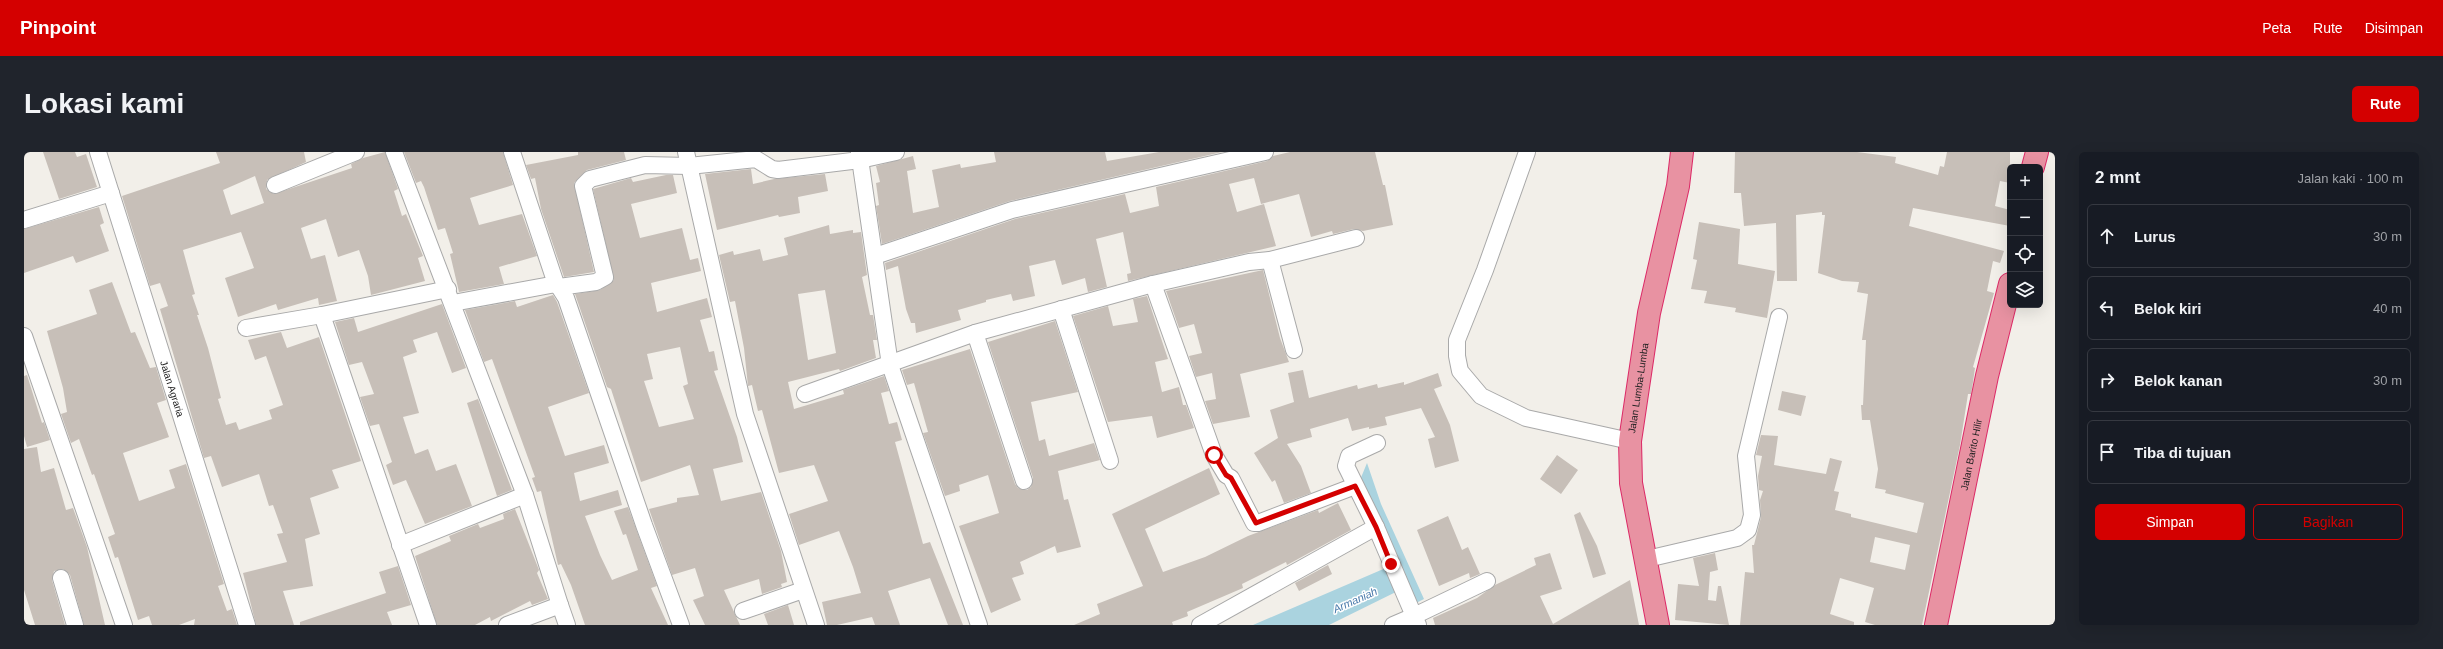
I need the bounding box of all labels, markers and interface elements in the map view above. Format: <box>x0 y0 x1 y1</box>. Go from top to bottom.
text: Pinpoint <box>20 17 96 38</box>
text: Peta <box>2262 20 2291 36</box>
text: Rute <box>2313 20 2343 36</box>
text: Disimpan <box>2365 20 2423 36</box>
button: Rute <box>2352 86 2419 122</box>
text: Lokasi kami <box>24 88 184 119</box>
map controls <box>2007 164 2043 308</box>
button: + <box>2007 164 2043 200</box>
text: 2 mnt <box>2095 168 2140 187</box>
text: Jalan kaki · 100 m <box>2298 171 2403 186</box>
button: − <box>2007 200 2043 236</box>
icon: ahead <box>2096 225 2118 247</box>
text: Lurus <box>2134 228 2176 245</box>
text: 30 m <box>2373 229 2402 244</box>
button: locate <box>2007 236 2043 272</box>
button: layers <box>2007 272 2043 308</box>
icon: left <box>2096 297 2118 319</box>
text: Belok kiri <box>2134 300 2202 317</box>
text: 40 m <box>2373 301 2402 316</box>
street label: Jalan Lumba-Lumba <box>1626 342 1651 434</box>
street label: Jalan Agraria <box>158 359 186 419</box>
icon: right <box>2096 369 2118 391</box>
text: Belok kanan <box>2134 372 2222 389</box>
text: 30 m <box>2373 373 2402 388</box>
street label: Jalan Barito Hilir <box>1959 417 1984 491</box>
icon: arrive <box>2096 441 2118 463</box>
text: Tiba di tujuan <box>2134 444 2231 461</box>
route start <box>1205 446 1223 464</box>
button: Simpan <box>2095 504 2245 540</box>
button: Bagikan <box>2253 504 2403 540</box>
route end <box>1382 555 1400 573</box>
water label: Armaniah <box>1330 585 1379 615</box>

